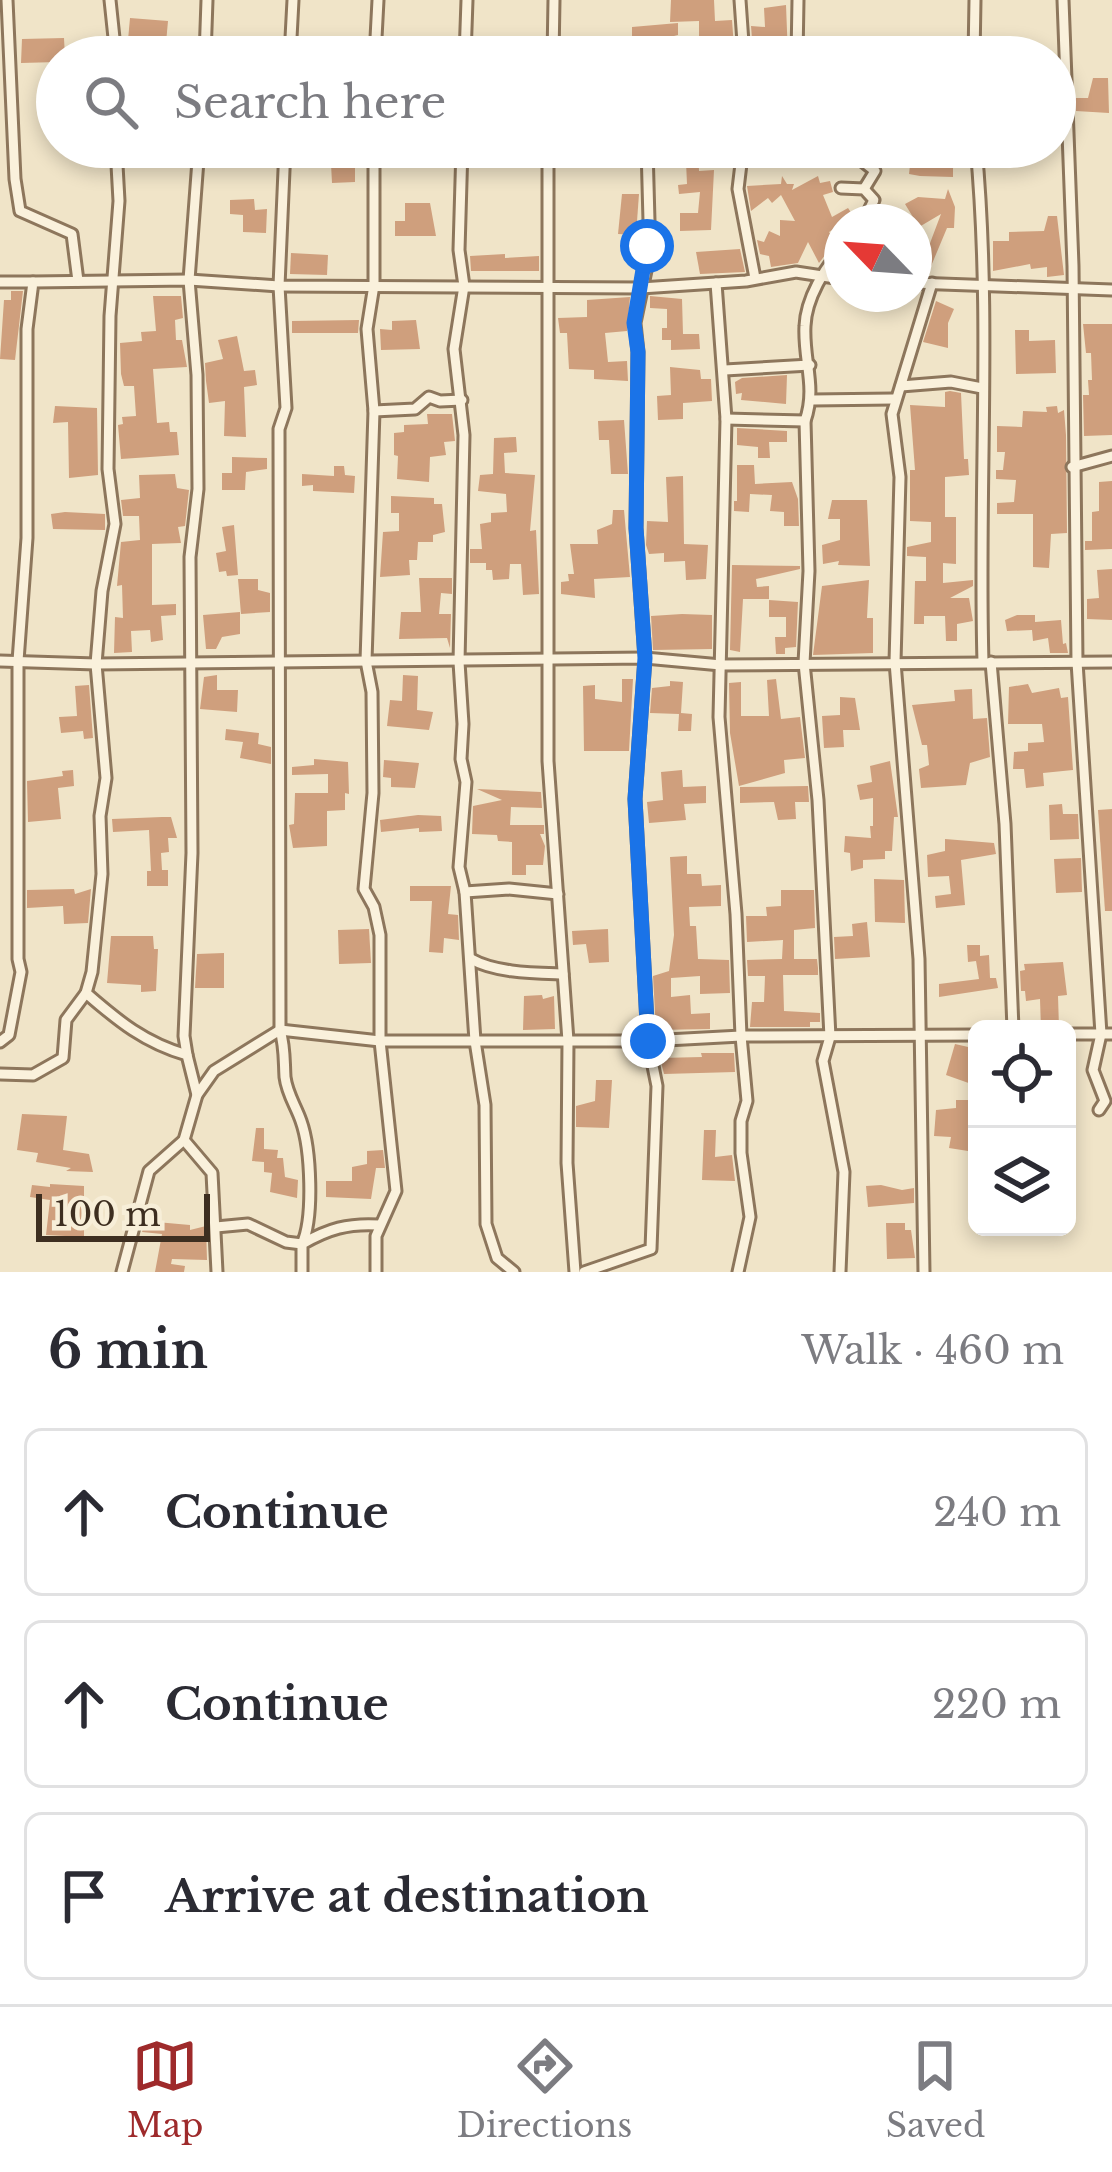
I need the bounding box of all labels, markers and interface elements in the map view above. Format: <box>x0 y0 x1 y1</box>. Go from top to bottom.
search box <box>36 36 1076 168</box>
icon: search <box>78 69 144 135</box>
text: Search here <box>174 74 446 130</box>
north arrow <box>824 204 932 312</box>
route start <box>620 219 674 273</box>
route end <box>621 1014 675 1068</box>
map controls <box>968 1020 1076 1236</box>
button: locate <box>968 1020 1076 1128</box>
button: layers <box>968 1128 1076 1236</box>
scale bar <box>36 1188 210 1241</box>
text: 100 m <box>54 1194 161 1235</box>
text: 6 min <box>48 1319 208 1382</box>
text: Walk · 460 m <box>802 1326 1064 1375</box>
icon: ahead <box>51 1479 117 1545</box>
text: Continue <box>165 1484 389 1540</box>
text: 240 m <box>933 1488 1061 1537</box>
icon: ahead <box>51 1671 117 1737</box>
text: Continue <box>165 1676 389 1732</box>
text: 220 m <box>932 1680 1061 1729</box>
icon: arrive <box>51 1863 117 1929</box>
text: Arrive at destination <box>165 1868 649 1924</box>
tab: Map <box>127 2033 203 2146</box>
tab: Directions <box>457 2033 632 2146</box>
tab: Saved <box>886 2033 985 2146</box>

